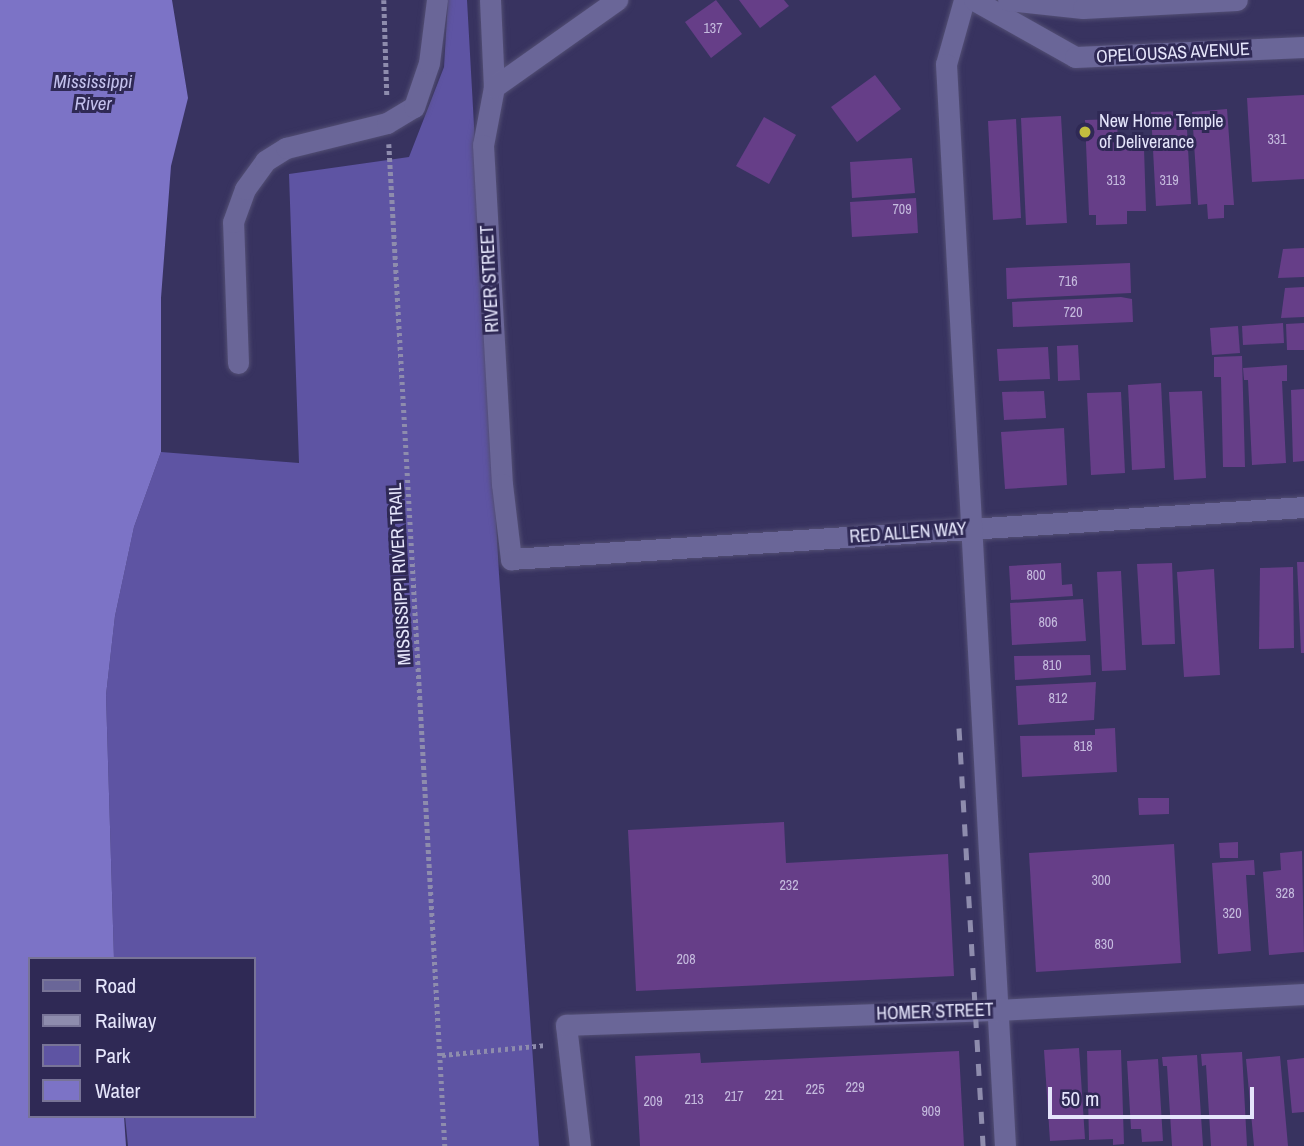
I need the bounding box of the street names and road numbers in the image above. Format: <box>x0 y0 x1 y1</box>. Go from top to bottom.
street label: OPELOUSAS AVENUE <box>1095 38 1251 68</box>
street label: RIVER STREET <box>476 225 504 333</box>
street label: MISSISSIPPI RIVER TRAIL <box>384 482 416 666</box>
street label: RED ALLEN WAY <box>848 518 968 548</box>
street label: HOMER STREET <box>876 999 994 1025</box>

